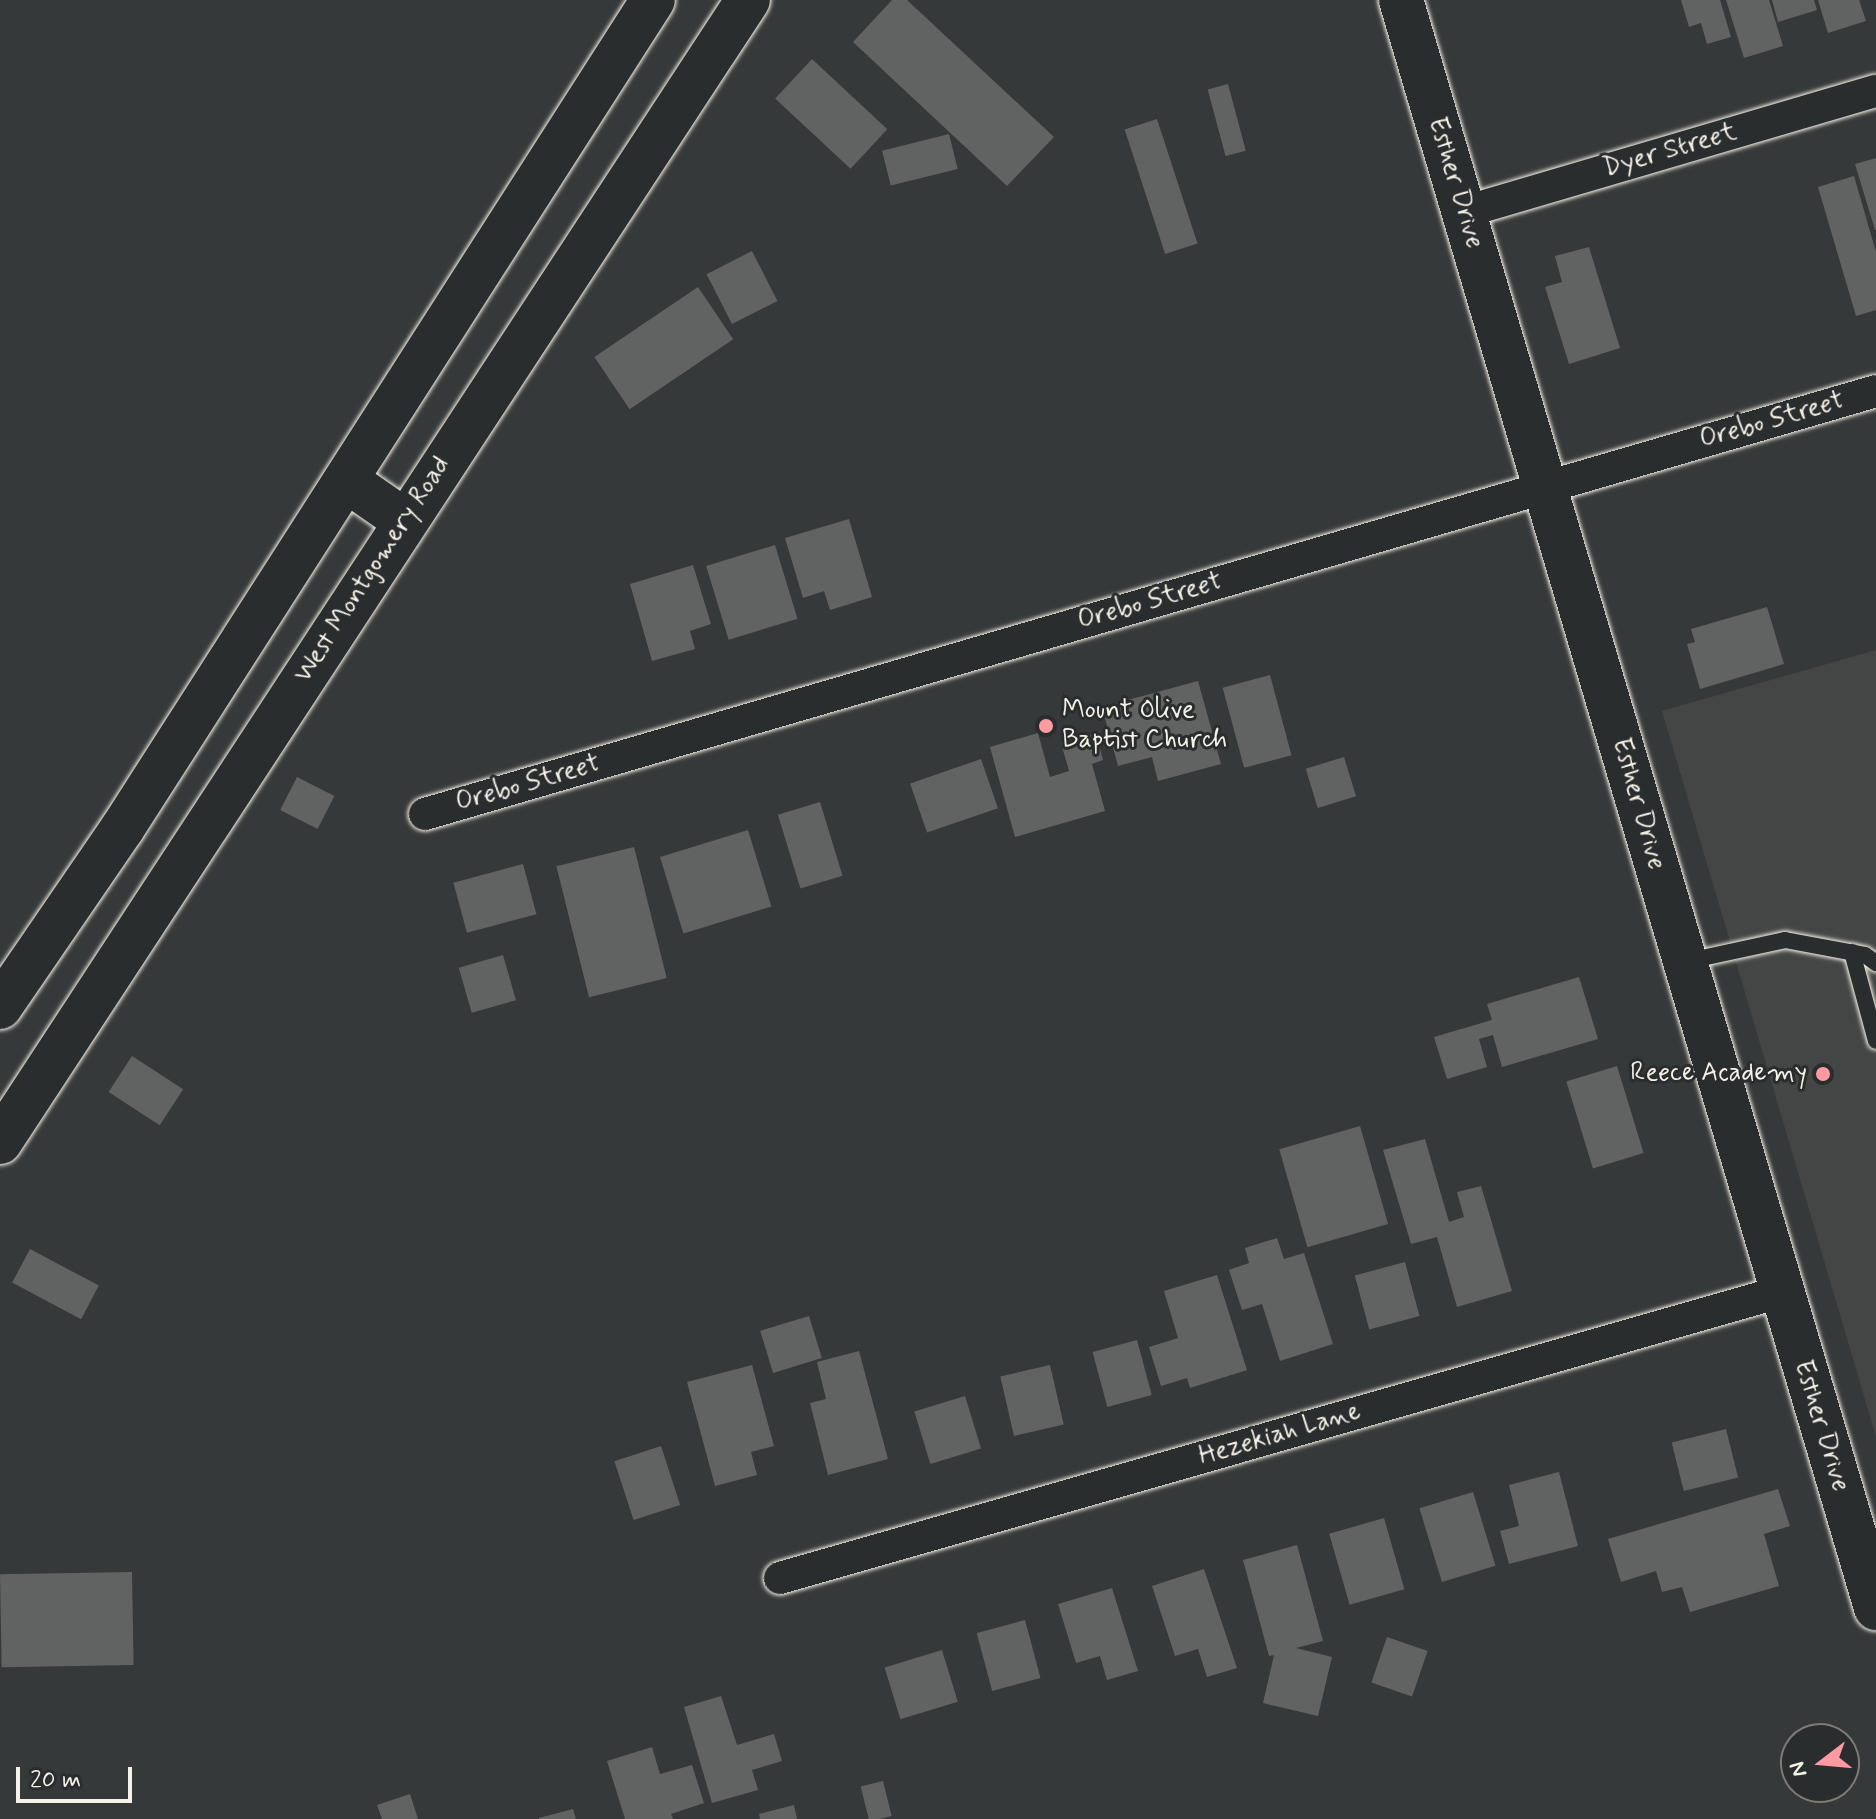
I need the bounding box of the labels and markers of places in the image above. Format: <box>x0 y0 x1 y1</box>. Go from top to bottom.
place label: Mount Olive Baptist Church <box>1062 695 1227 756</box>
marker: Mount Olive Baptist Church <box>1037 717 1055 735</box>
place label: Reece Academy <box>1630 1058 1807 1090</box>
marker: Reece Academy <box>1814 1065 1832 1083</box>

